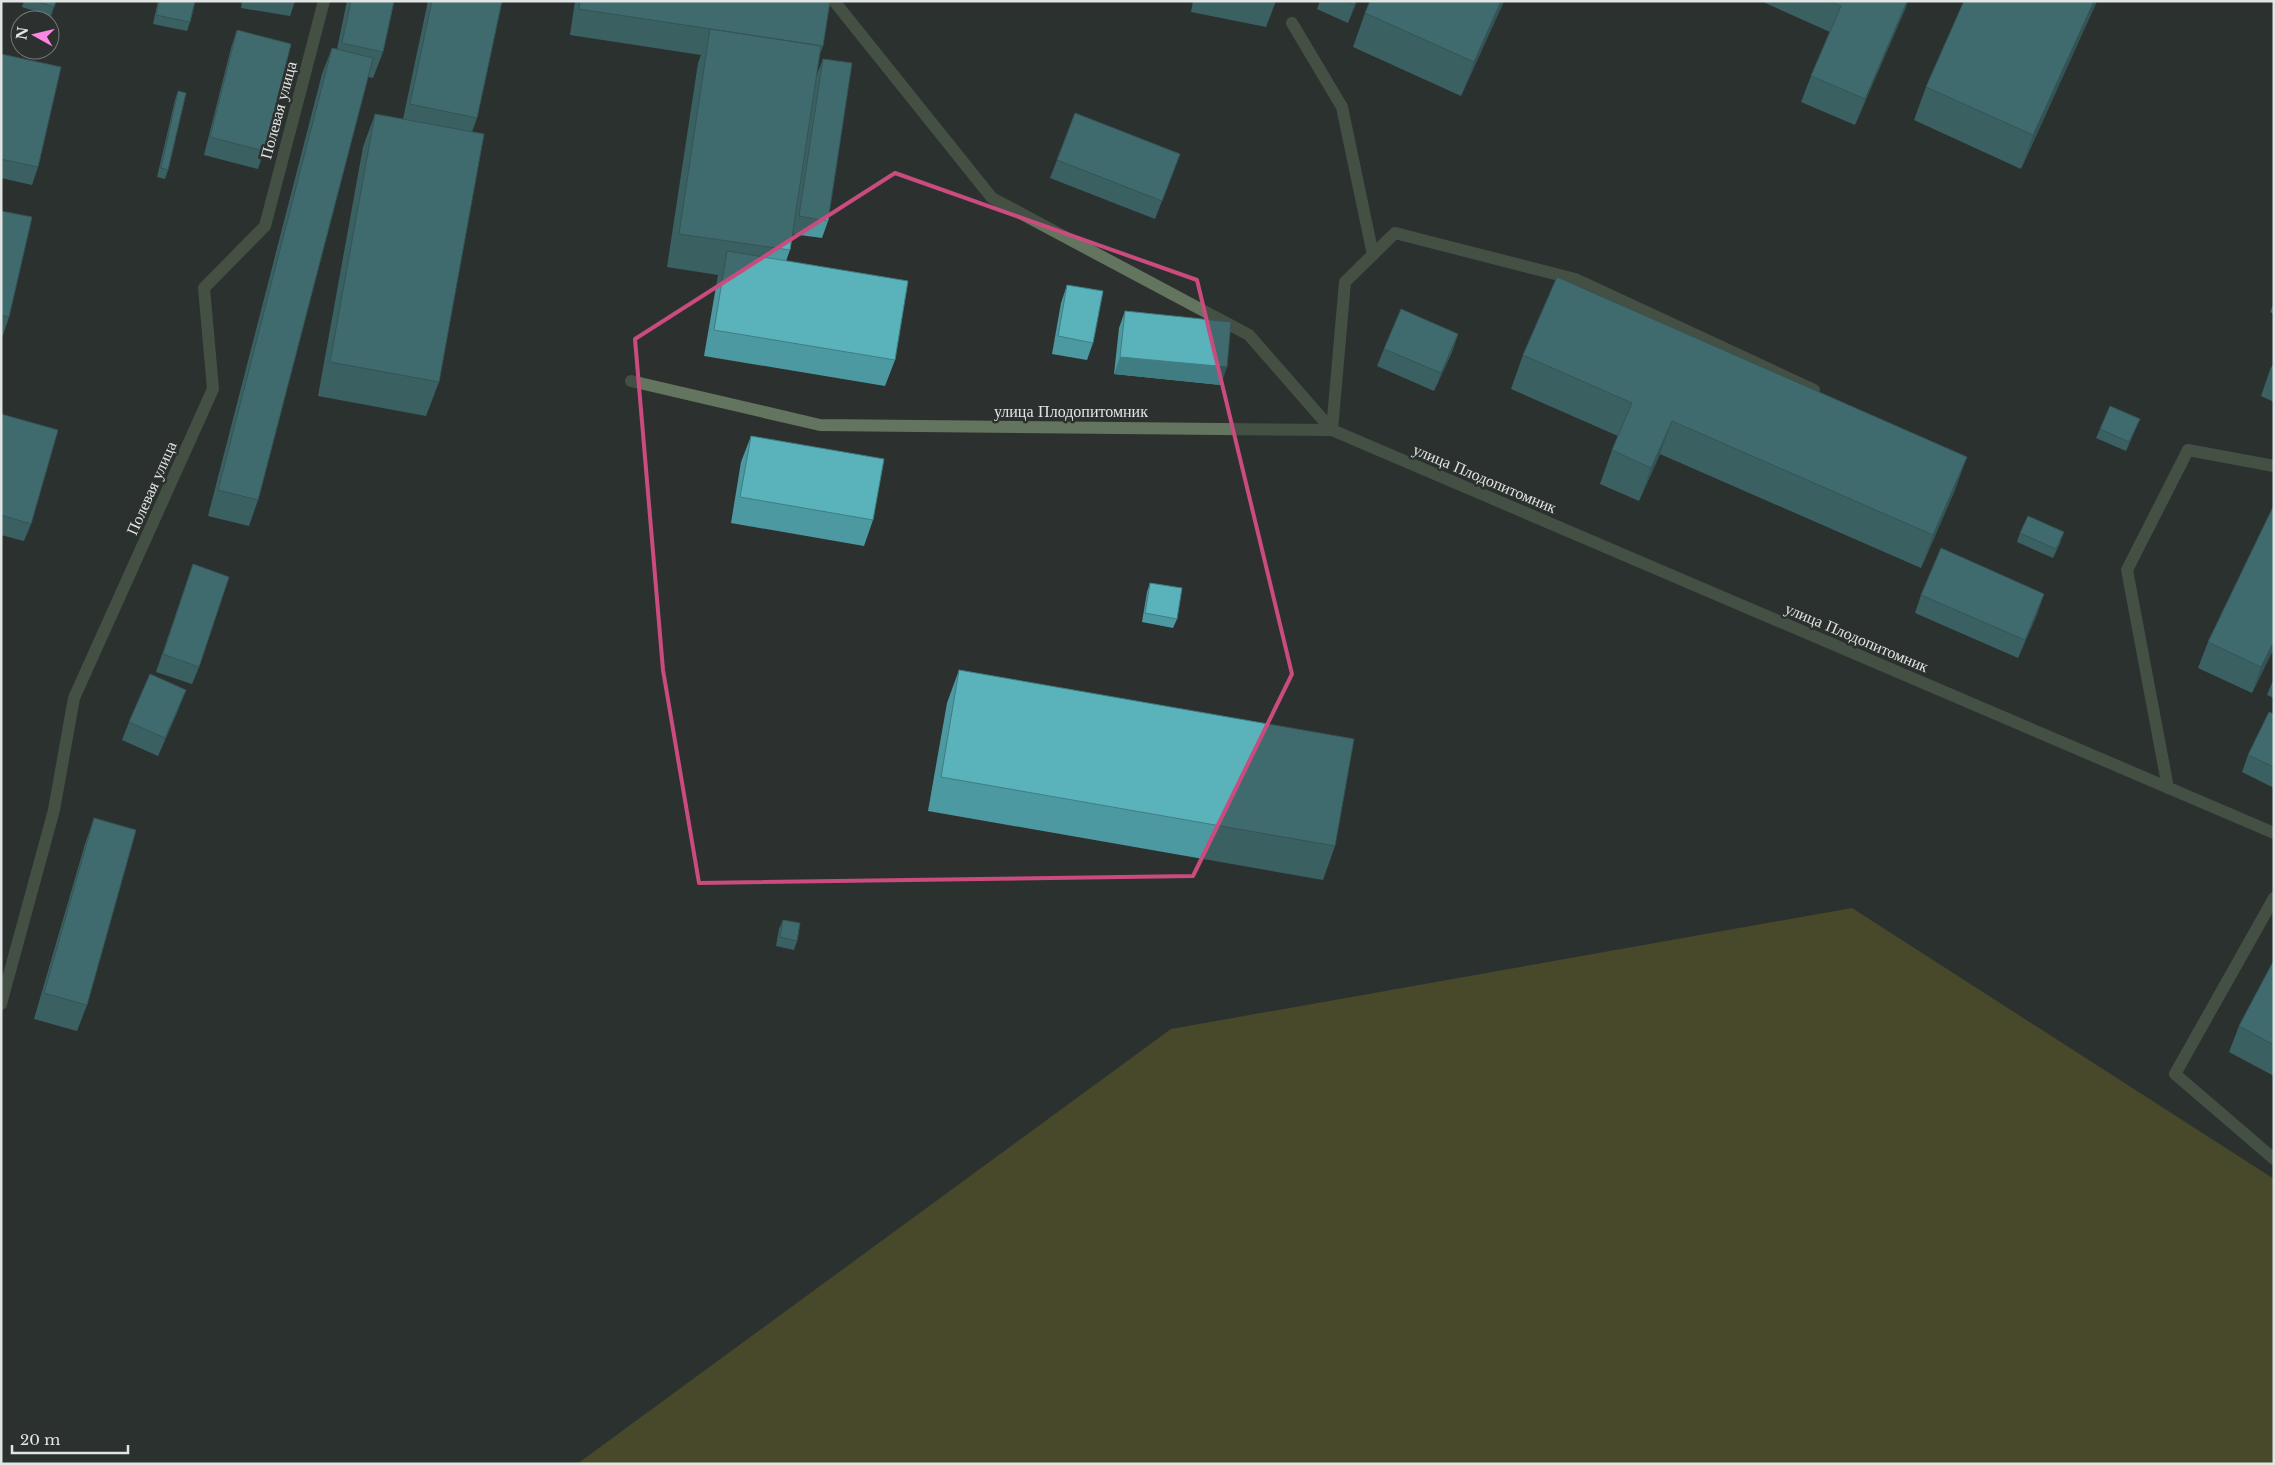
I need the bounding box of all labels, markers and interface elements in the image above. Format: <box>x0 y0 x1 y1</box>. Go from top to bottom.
north arrow <box>10 10 60 60</box>
text: N <box>12 25 32 41</box>
street label: Полевая улица <box>255 59 301 161</box>
street label: улица Плодопитомник <box>994 401 1148 421</box>
street label: Полевая улица <box>121 438 181 538</box>
street label: улица Плодопитомник <box>1410 439 1560 517</box>
street label: улица Плодопитомник <box>1782 598 1932 676</box>
scale bar <box>12 1422 129 1454</box>
text: 20 m <box>20 1430 60 1449</box>

